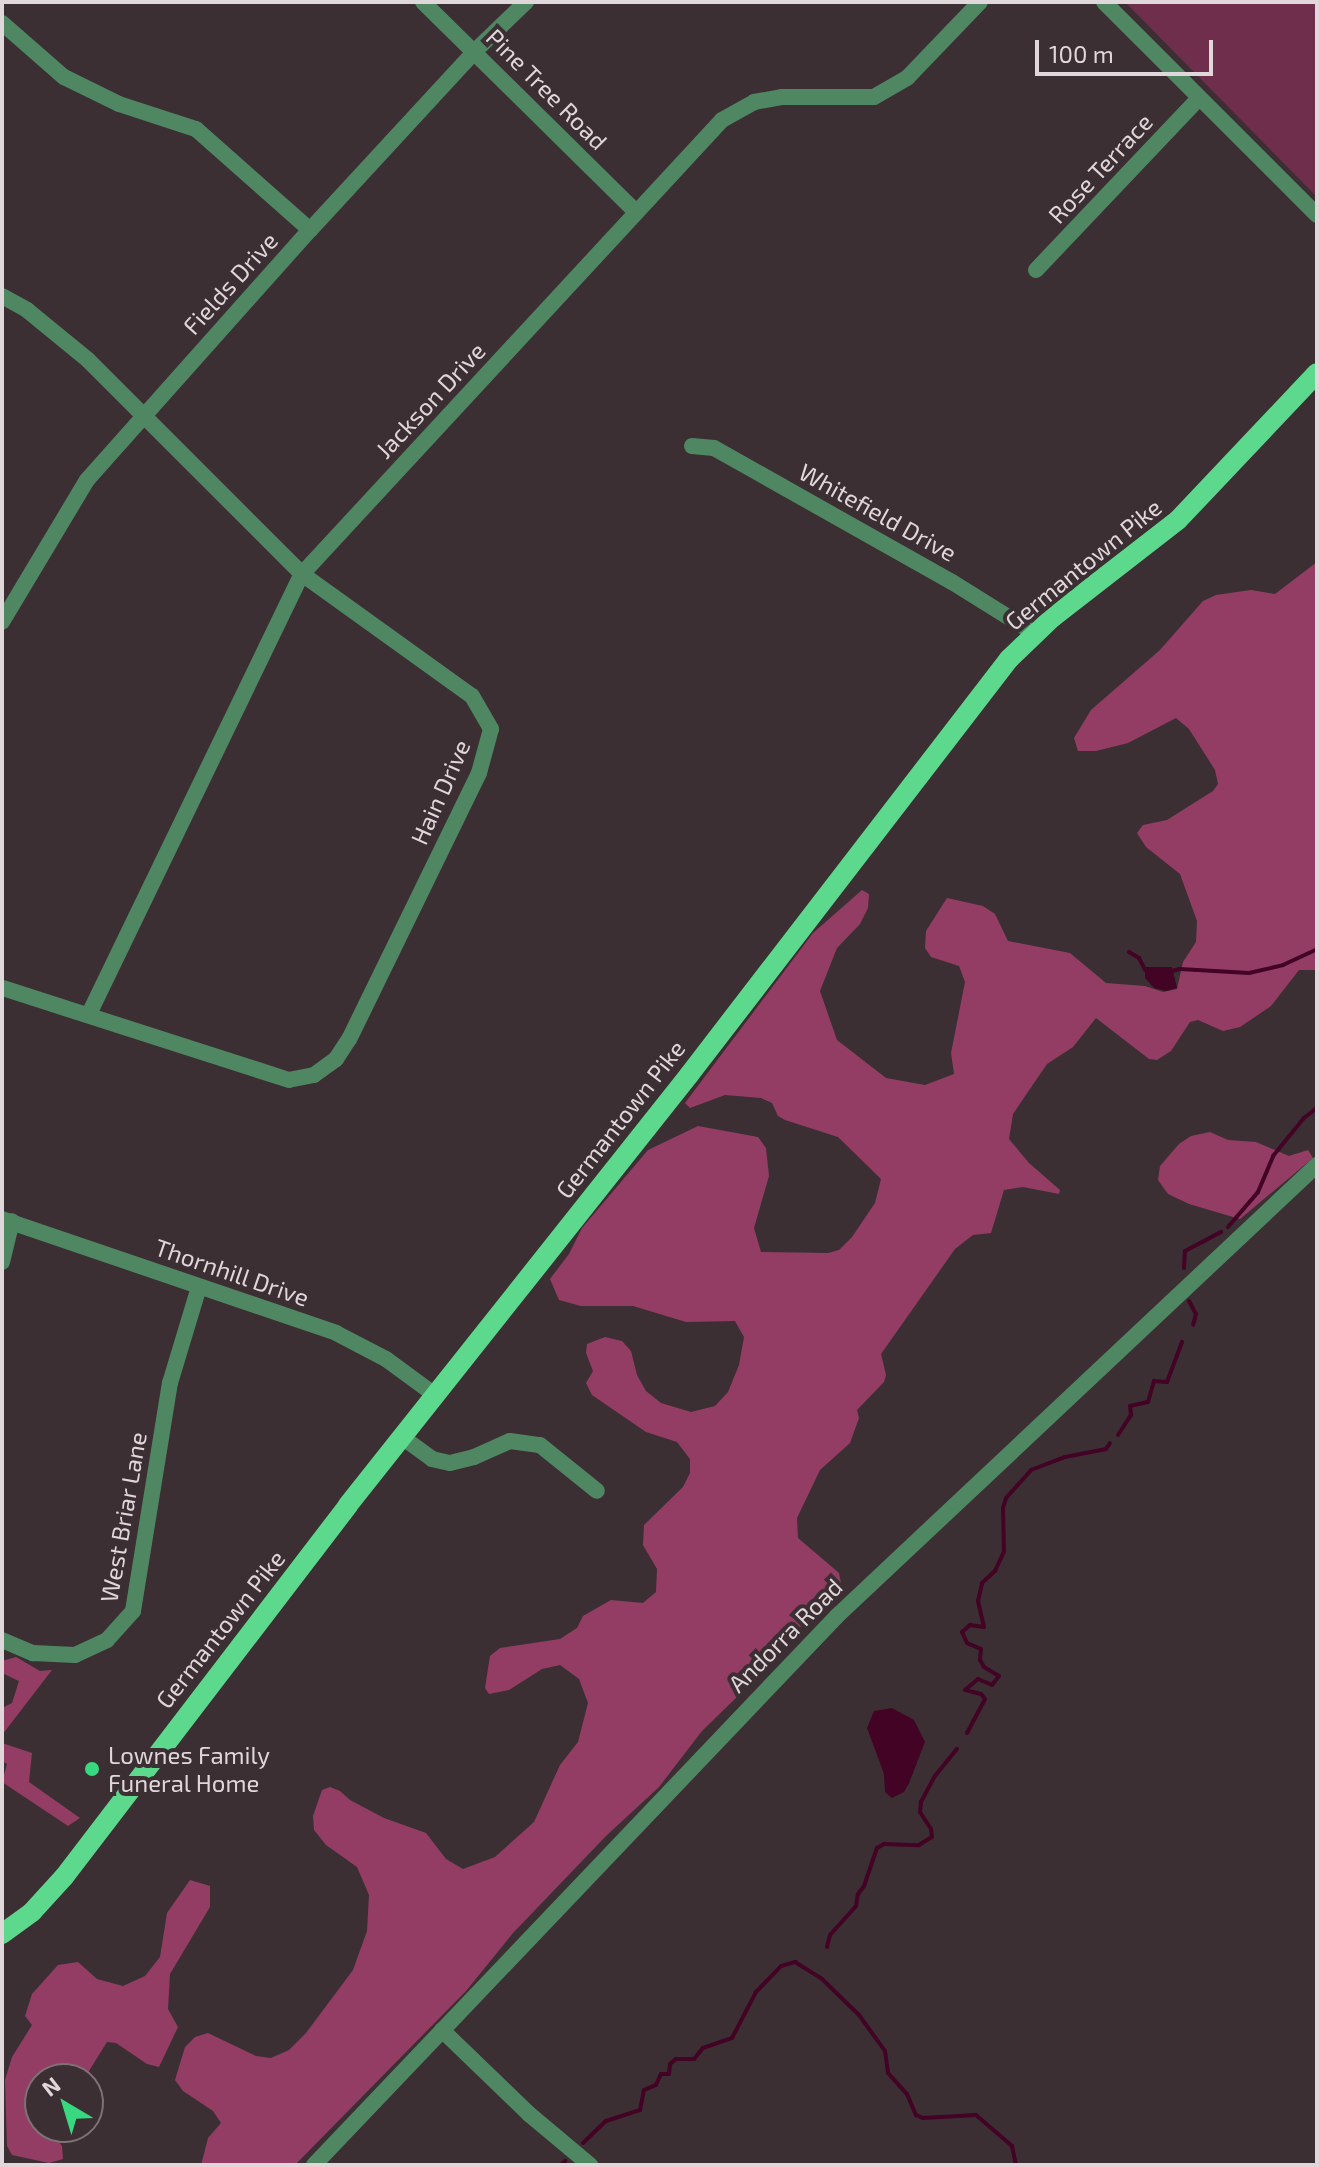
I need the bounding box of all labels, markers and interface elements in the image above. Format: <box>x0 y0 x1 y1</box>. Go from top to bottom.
street label: Pine Tree Road <box>480 22 614 156</box>
scale bar <box>1039 24 1217 74</box>
text: 100 m <box>1049 39 1114 68</box>
street label: Rose Terrace <box>1042 107 1158 229</box>
street label: Fields Drive <box>177 226 283 340</box>
street label: Jackson Drive <box>369 336 491 464</box>
street label: Whitefield Drive <box>794 457 962 567</box>
street label: Germantown Pike <box>999 492 1167 636</box>
street label: Hain Drive <box>404 735 476 849</box>
street label: Germantown Pike <box>549 1034 691 1204</box>
street label: Thornhill Drive <box>151 1232 313 1312</box>
street label: West Briar Lane <box>94 1429 152 1605</box>
street label: Germantown Pike <box>149 1544 291 1714</box>
street label: Andorra Road <box>722 1572 848 1698</box>
place label: Lownes Family Funeral Home <box>108 1741 270 1797</box>
marker: Lownes Family Funeral Home <box>83 1760 101 1778</box>
north arrow <box>24 2063 104 2143</box>
text: N <box>36 2071 65 2101</box>

